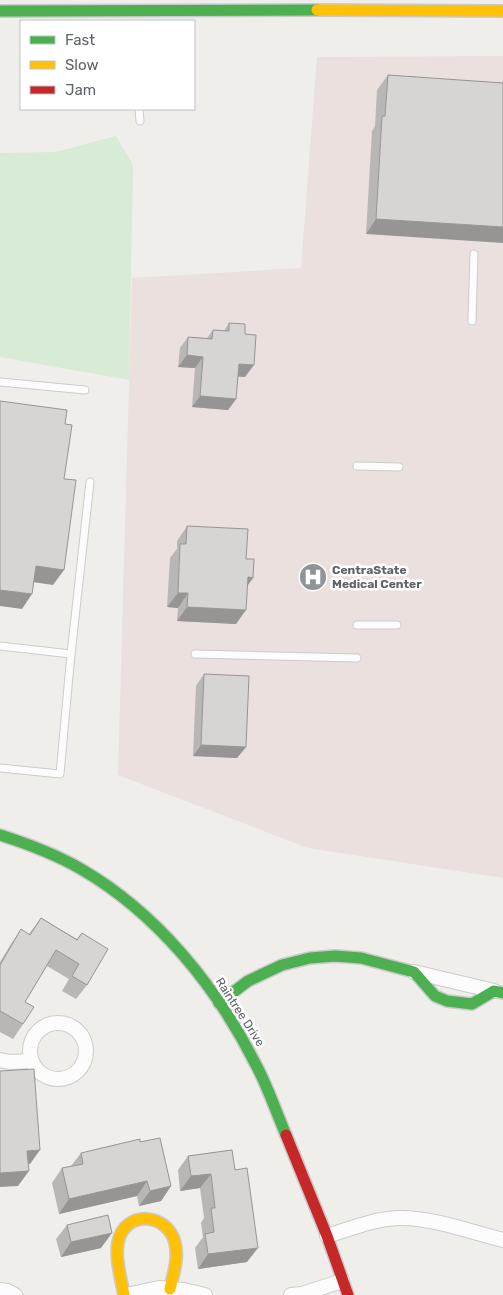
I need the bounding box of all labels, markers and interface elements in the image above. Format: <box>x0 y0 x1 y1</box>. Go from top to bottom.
legend <box>20 20 195 110</box>
text: Fast <box>65 31 95 49</box>
text: Slow <box>65 56 98 74</box>
text: Jam <box>65 81 96 99</box>
hospital icon: CentraState Medical Center <box>298 562 328 592</box>
place label: CentraState Medical Center <box>332 563 422 591</box>
street label: Raintree Drive <box>213 975 268 1049</box>

